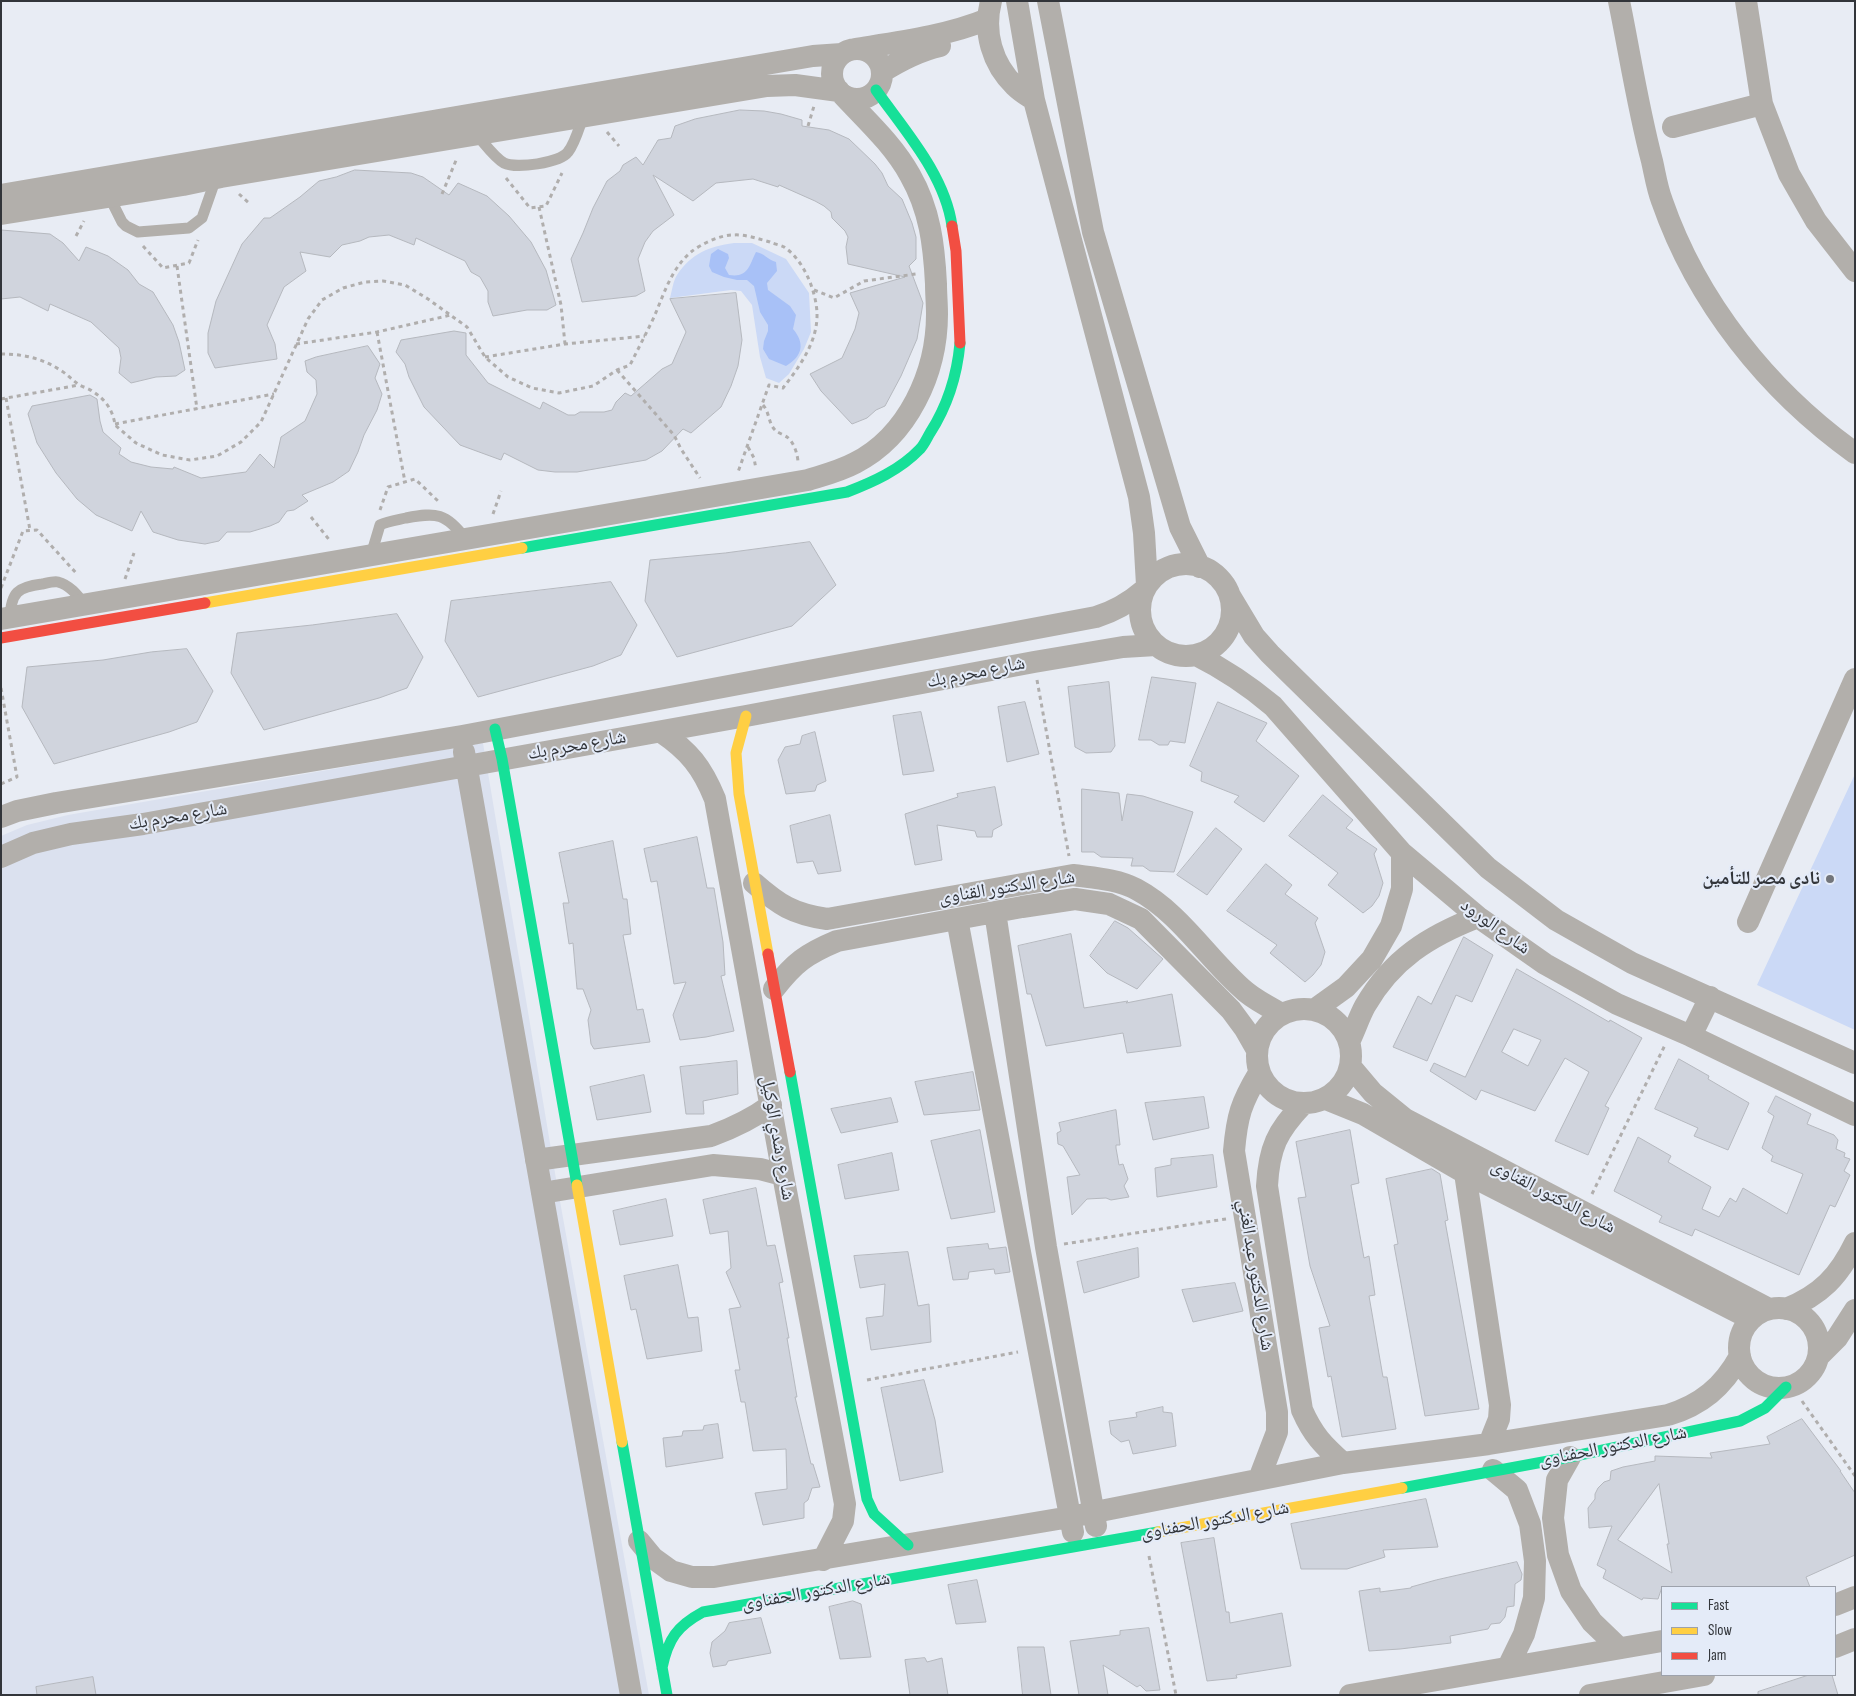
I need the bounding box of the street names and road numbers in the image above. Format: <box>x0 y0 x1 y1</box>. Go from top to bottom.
street label: شارع محرم بك <box>925 652 1027 694</box>
street label: شارع محرم بك <box>526 726 628 766</box>
street label: شارع محرم بك <box>127 798 229 836</box>
street label: شارع الدكتور القناوى <box>937 866 1077 910</box>
street label: شارع الورود <box>1456 894 1534 960</box>
street label: شارع رشدي الوكيل <box>755 1074 799 1202</box>
street label: شارع الدكتور القناوى <box>1487 1155 1619 1239</box>
street label: شارع الدكتور عبد الغني <box>1232 1198 1278 1352</box>
street label: شارع الدكتور الحفناوى <box>1537 1421 1689 1473</box>
street label: شارع الدكتور الحفناوى <box>1139 1497 1291 1545</box>
street label: شارع الدكتور الحفناوى <box>740 1568 892 1616</box>

